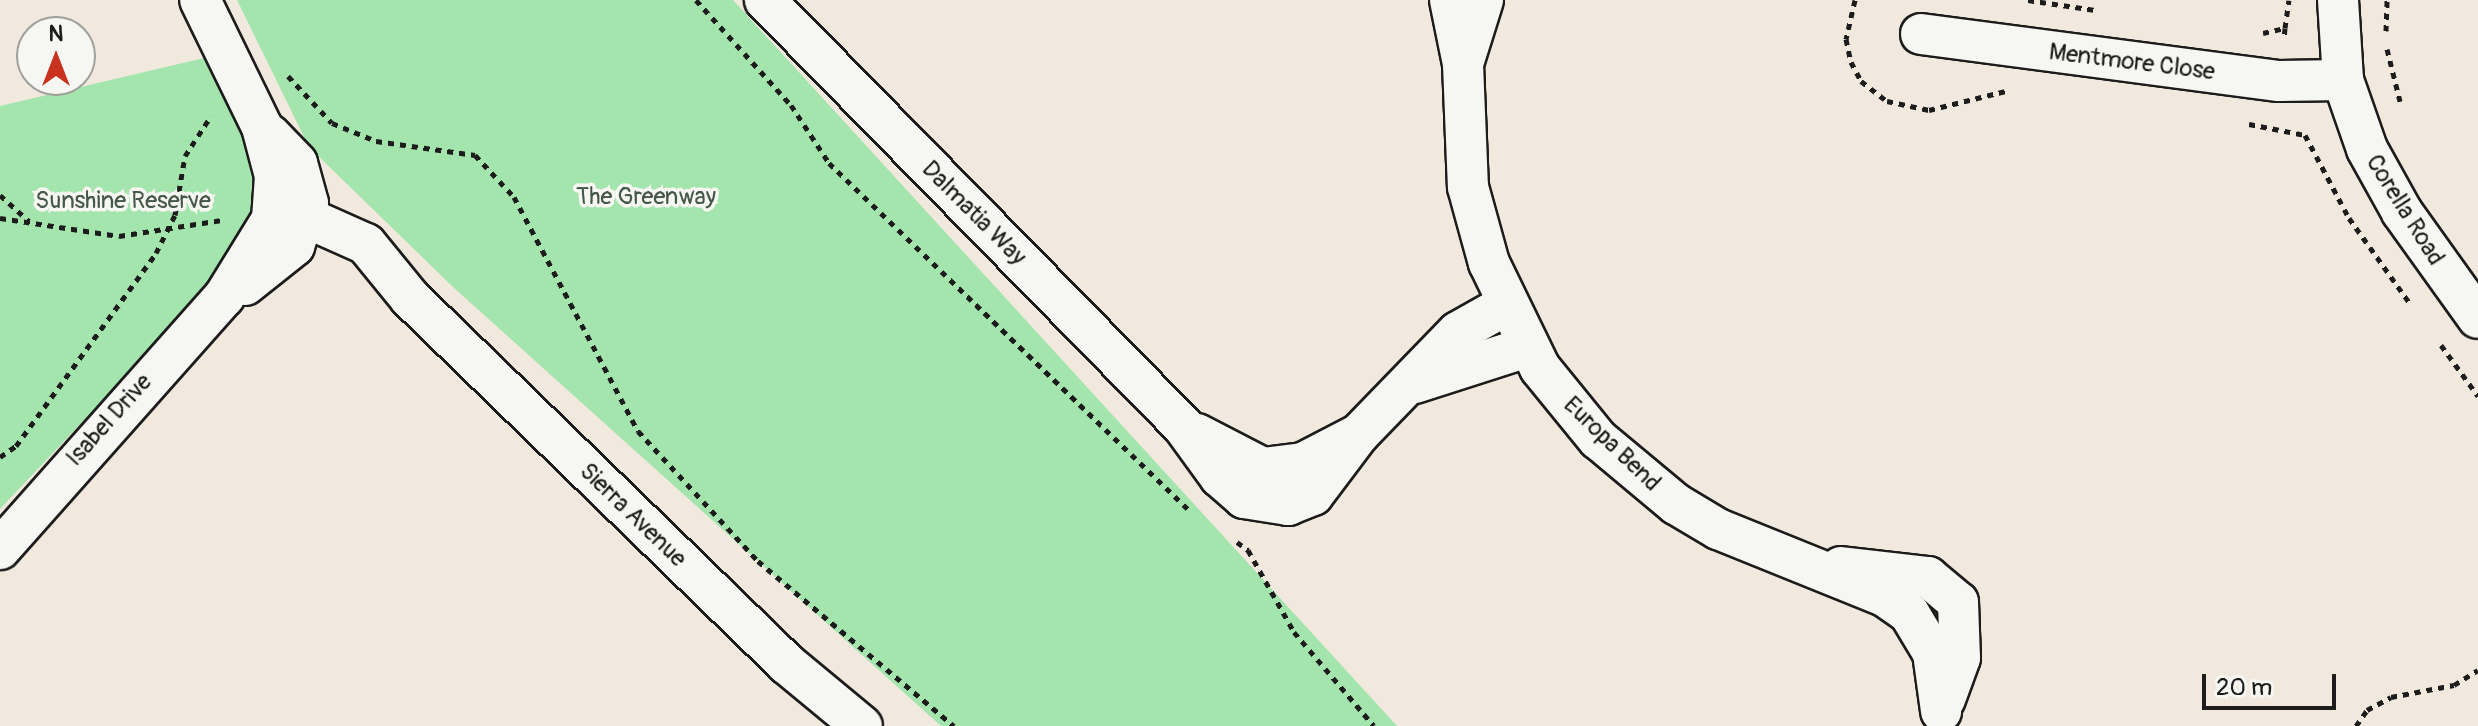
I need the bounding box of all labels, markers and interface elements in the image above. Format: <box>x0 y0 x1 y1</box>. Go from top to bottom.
north arrow <box>16 16 96 96</box>
text: N <box>49 20 63 48</box>
street label: Mentmore Close <box>2047 38 2217 86</box>
street label: Corella Road <box>2360 149 2450 271</box>
street label: Dalmatia Way <box>916 155 1032 271</box>
park label: The Greenway <box>576 183 716 211</box>
park label: Sunshine Reserve <box>35 187 211 215</box>
street label: Isabel Drive <box>60 368 158 472</box>
street label: Europa Bend <box>1557 391 1667 497</box>
street label: Sierra Avenue <box>574 457 692 573</box>
scale bar <box>2206 658 2340 708</box>
text: 20 m <box>2216 673 2272 702</box>

